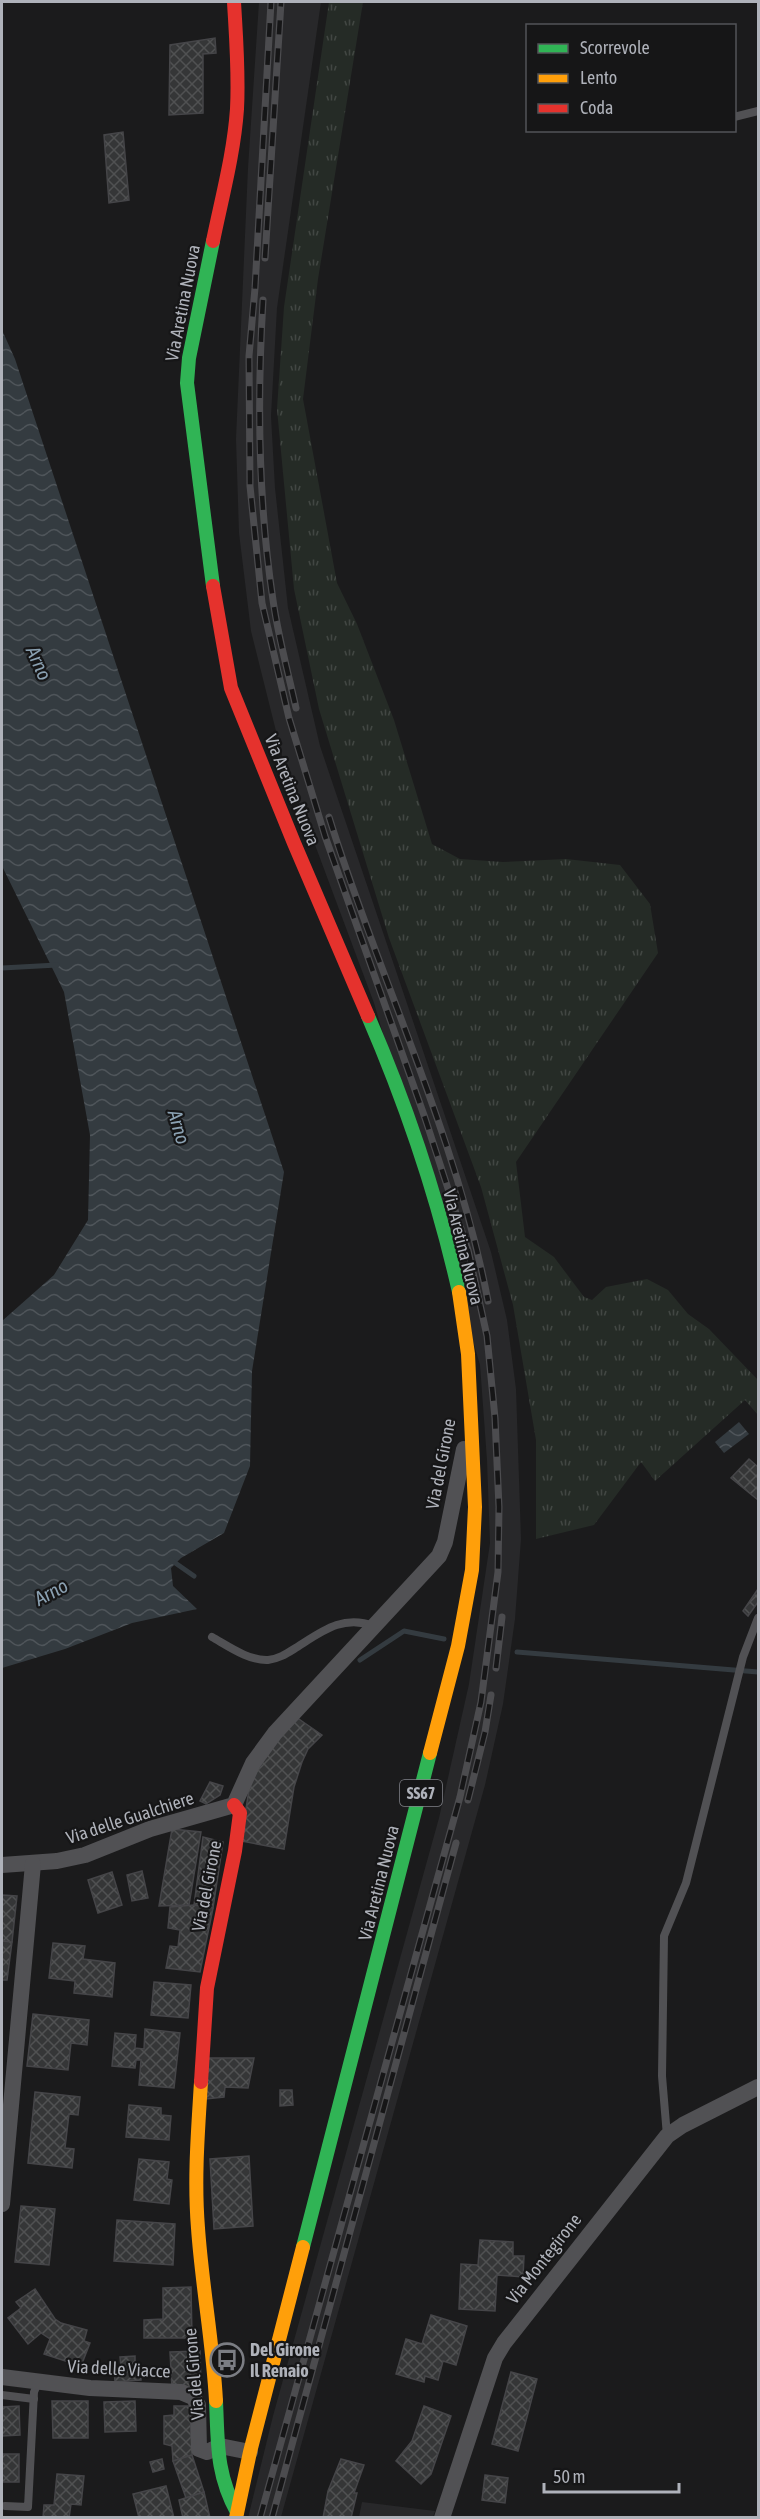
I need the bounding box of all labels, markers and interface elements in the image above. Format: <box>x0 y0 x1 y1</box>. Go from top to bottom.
legend <box>526 24 736 132</box>
text: Scorrevole <box>580 37 650 58</box>
text: Lento <box>580 67 617 88</box>
text: Coda <box>580 97 613 118</box>
street label: Via Aretina Nuova <box>161 243 204 363</box>
water label: Arno <box>21 641 57 683</box>
street label: Via Aretina Nuova <box>261 731 324 849</box>
water label: Arno <box>163 1106 195 1147</box>
street label: Via Aretina Nuova <box>439 1187 488 1307</box>
street label: Via del Girone <box>421 1417 460 1511</box>
water label: Arno <box>29 1573 72 1610</box>
road number: SS67 <box>400 1780 442 1806</box>
street label: Via delle Gualchiere <box>63 1787 196 1848</box>
street label: Via Aretina Nuova <box>354 1823 403 1943</box>
street label: Via del Girone <box>187 1839 226 1933</box>
street label: Via Montegirone <box>502 2209 585 2308</box>
street label: Via del Girone <box>179 2327 208 2421</box>
place label: Del Girone Il Renaio <box>250 2339 320 2381</box>
bus stop icon: Del Girone Il Renaio <box>209 2342 245 2378</box>
street label: Via delle Viacce <box>67 2355 171 2382</box>
scale bar <box>544 2456 679 2494</box>
text: 50 m <box>553 2466 585 2487</box>

